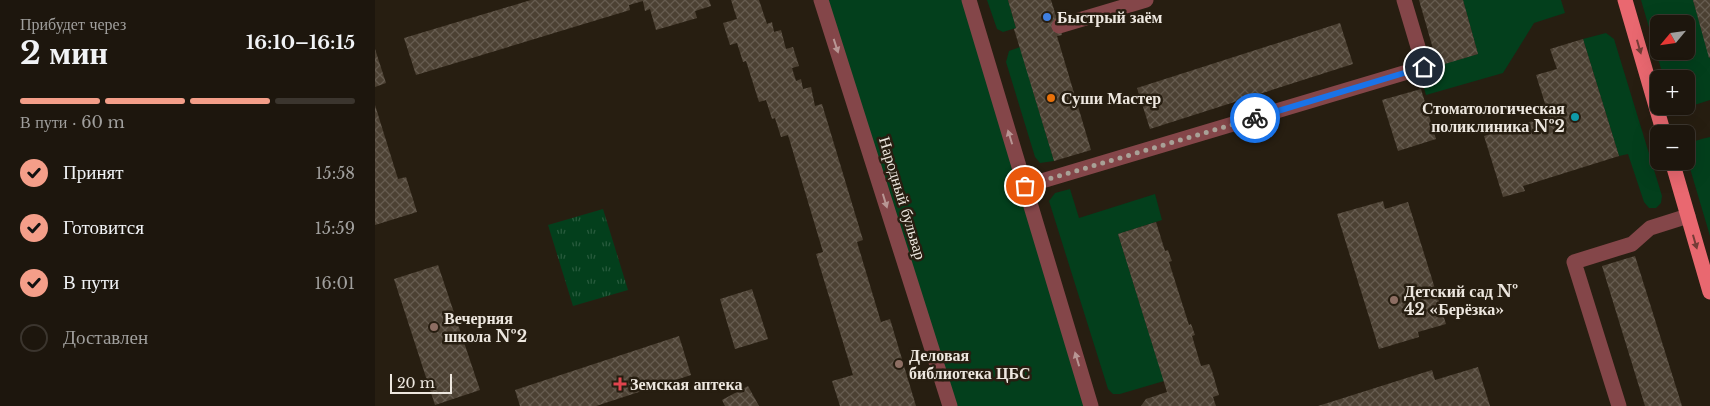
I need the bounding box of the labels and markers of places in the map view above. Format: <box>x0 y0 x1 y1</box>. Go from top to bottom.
place label: Быстрый заём <box>1057 7 1163 27</box>
marker: Быстрый заём <box>1041 11 1053 23</box>
pin <box>1403 46 1445 88</box>
place label: Суши Мастер <box>1061 88 1161 108</box>
marker: Суши Мастер <box>1045 92 1057 104</box>
place label: Стоматологическая поликлиника №2 <box>1422 98 1565 136</box>
marker: Стоматологическая поликлиника №2 <box>1569 111 1581 123</box>
pin <box>1004 165 1046 207</box>
place label: Детский сад № 42 «Берёзка» <box>1404 281 1518 319</box>
marker: Детский сад № 42 «Берёзка» <box>1388 294 1400 306</box>
place label: Вечерняя школа №2 <box>444 308 527 346</box>
marker: Вечерняя школа №2 <box>428 321 440 333</box>
place label: Деловая библиотека ЦБС <box>909 345 1030 383</box>
marker: Деловая библиотека ЦБС <box>893 358 905 370</box>
place label: Земская аптека <box>630 374 742 394</box>
marker: Земская аптека <box>614 378 626 390</box>

